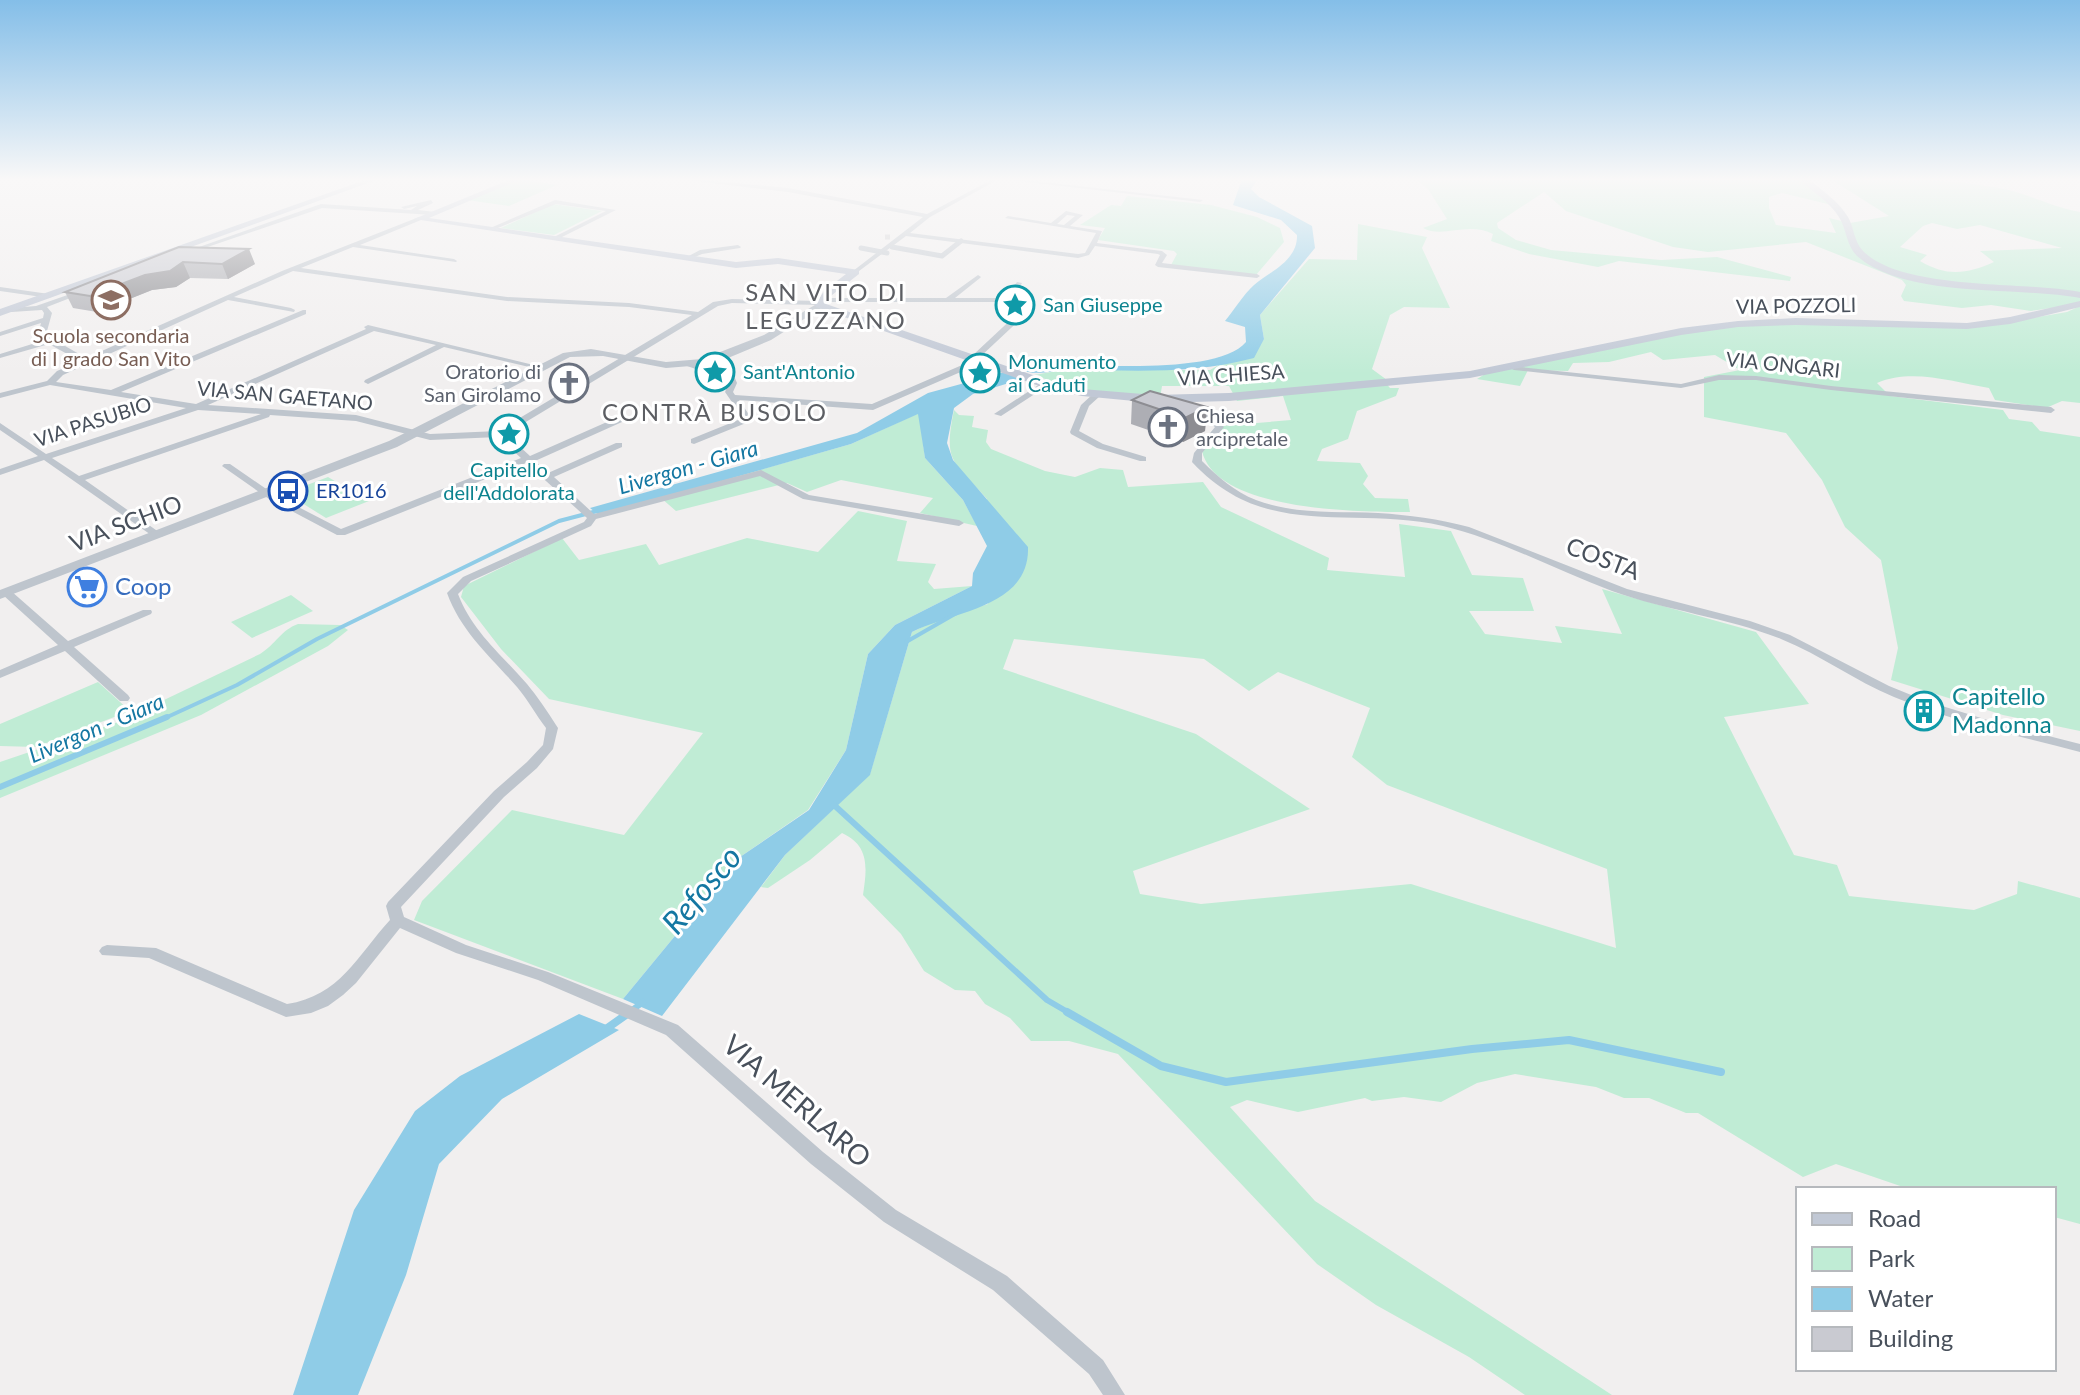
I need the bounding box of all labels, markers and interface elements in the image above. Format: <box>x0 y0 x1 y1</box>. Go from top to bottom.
district label: SAN VITO DI LEGUZZANO <box>745 277 907 334</box>
school or university icon: Scuola secondaria di I grado San Vito <box>90 279 132 321</box>
place icon: San Giuseppe <box>994 284 1036 326</box>
place label: San Giuseppe <box>1043 292 1163 316</box>
street label: VIA POZZOLI <box>1736 292 1856 318</box>
place label: Scuola secondaria di I grado San Vito <box>31 323 191 370</box>
street label: VIA ONGARI <box>1725 346 1841 382</box>
place label: Monumento ai Caduti <box>1008 349 1116 396</box>
place icon: Sant'Antonio <box>694 351 736 393</box>
place icon: Monumento ai Caduti <box>959 352 1001 394</box>
street label: VIA CHIESA <box>1177 358 1286 390</box>
place label: Oratorio di San Girolamo <box>424 359 541 406</box>
place label: Sant'Antonio <box>743 359 855 383</box>
church icon: Oratorio di San Girolamo <box>548 362 590 404</box>
street label: VIA SAN GAETANO <box>196 375 374 415</box>
street label: VIA PASUBIO <box>31 391 154 451</box>
district label: CONTRÀ BUSOLO <box>602 397 828 426</box>
place label: Chiesa arcipretale <box>1196 403 1288 450</box>
church icon: Chiesa arcipretale <box>1147 406 1189 448</box>
place icon: Capitello dell'Addolorata <box>488 413 530 455</box>
water label: Livergon - Giara <box>615 434 761 499</box>
place label: Capitello dell'Addolorata <box>443 457 575 504</box>
bus stop icon: ER1016 <box>267 470 309 512</box>
place label: ER1016 <box>316 478 386 502</box>
street label: VIA SCHIO <box>65 488 186 557</box>
street label: COSTA <box>1563 530 1645 585</box>
supermarket icon: Coop <box>66 566 108 608</box>
place label: Coop <box>115 571 171 600</box>
place label: Capitello Madonna <box>1952 681 2052 738</box>
water label: Livergon - Giara <box>24 687 168 768</box>
building icon: Capitello Madonna <box>1903 690 1945 732</box>
water label: Refosco <box>653 837 749 941</box>
street label: VIA MERLARO <box>717 1027 879 1174</box>
legend <box>1796 1187 2056 1371</box>
text: Road <box>1868 1203 1921 1232</box>
text: Park <box>1868 1243 1916 1272</box>
text: Water <box>1868 1283 1933 1312</box>
text: Building <box>1868 1323 1953 1352</box>

